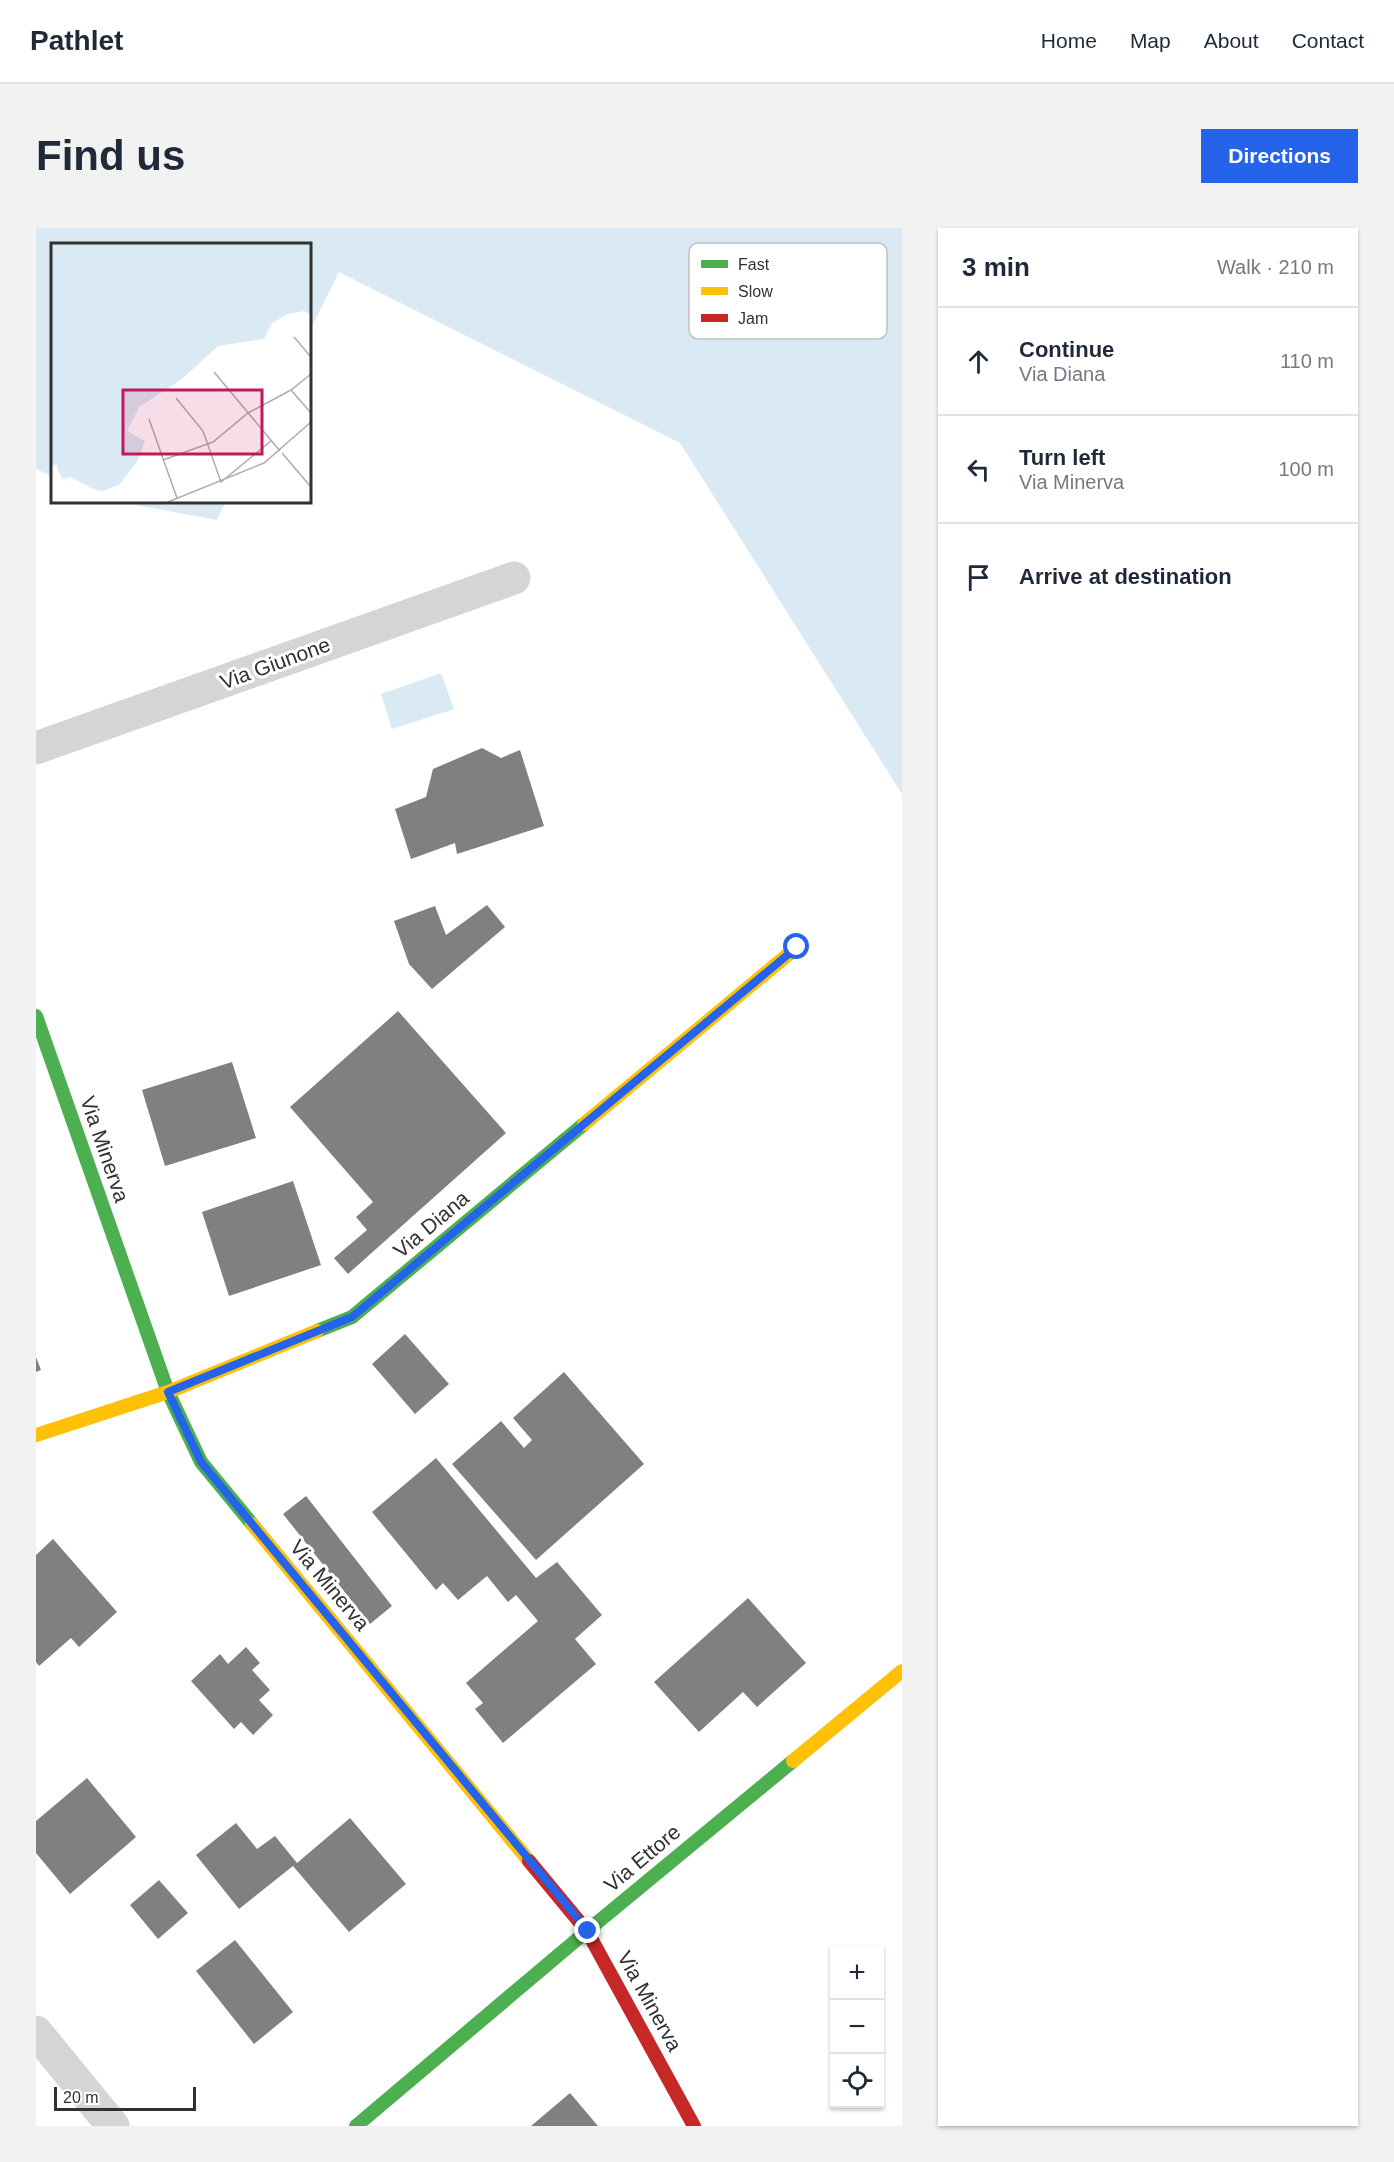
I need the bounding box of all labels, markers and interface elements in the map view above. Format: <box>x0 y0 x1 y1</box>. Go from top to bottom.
text: Pathlet <box>30 25 123 56</box>
text: Home <box>1041 29 1097 52</box>
text: Map <box>1130 29 1171 52</box>
text: About <box>1204 29 1259 52</box>
text: Contact <box>1292 29 1364 52</box>
button: Directions <box>1201 129 1358 183</box>
text: Find us <box>36 132 185 179</box>
inset map <box>51 243 310 502</box>
legend <box>689 243 887 339</box>
text: 3 min <box>962 252 1030 282</box>
text: Fast <box>738 256 770 273</box>
text: Walk · 210 m <box>1217 256 1334 278</box>
text: Slow <box>738 283 773 300</box>
text: Jam <box>738 310 768 327</box>
text: Continue <box>1019 337 1114 362</box>
icon: ahead <box>962 345 995 378</box>
text: 110 m <box>1280 350 1334 372</box>
text: Via Diana <box>1019 363 1105 385</box>
text: Turn left <box>1019 445 1105 470</box>
icon: left <box>962 453 995 486</box>
text: 100 m <box>1278 458 1334 480</box>
text: Via Minerva <box>1019 471 1124 493</box>
icon: arrive <box>962 561 995 594</box>
text: Arrive at destination <box>1019 564 1232 589</box>
street label: Via Giunone <box>217 632 333 694</box>
route start <box>783 933 809 959</box>
street label: Via Minerva <box>76 1093 134 1205</box>
street label: Via Diana <box>389 1186 473 1262</box>
street label: Via Minerva <box>286 1535 375 1635</box>
street label: Via Ettore <box>599 1820 685 1896</box>
route end <box>574 1917 600 1943</box>
map controls <box>830 1946 884 2108</box>
button: + <box>830 1946 884 2000</box>
street label: Via Minerva <box>613 1947 687 2055</box>
button: − <box>830 2000 884 2054</box>
button: locate <box>830 2054 884 2108</box>
scale bar <box>54 2084 196 2112</box>
text: 20 m <box>63 2089 99 2106</box>

